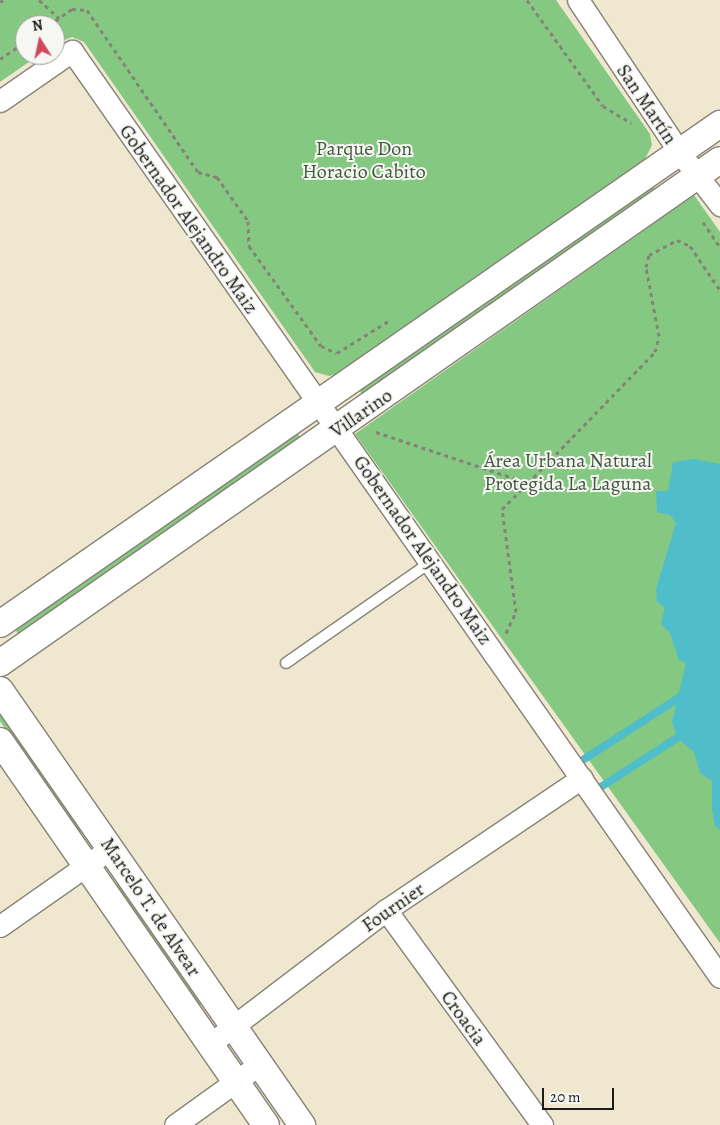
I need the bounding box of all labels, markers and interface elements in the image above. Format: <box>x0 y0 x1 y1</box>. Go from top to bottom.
north arrow <box>15 15 65 65</box>
text: N <box>31 15 44 36</box>
street label: San Martín <box>612 59 682 149</box>
street label: Gobernador Alejandro Maiz <box>114 120 264 318</box>
park label: Parque Don Horacio Cabito <box>302 137 426 184</box>
street label: Villarino <box>325 383 397 443</box>
park label: Área Urbana Natural Protegida La Laguna <box>484 448 652 495</box>
street label: Gobernador Alejandro Maiz <box>348 451 498 649</box>
street label: Marcelo T. de Alvear <box>95 833 207 981</box>
street label: Fournier <box>357 877 429 937</box>
street label: Croacia <box>436 986 492 1050</box>
scale bar <box>545 1078 618 1110</box>
text: 20 m <box>550 1087 581 1107</box>

